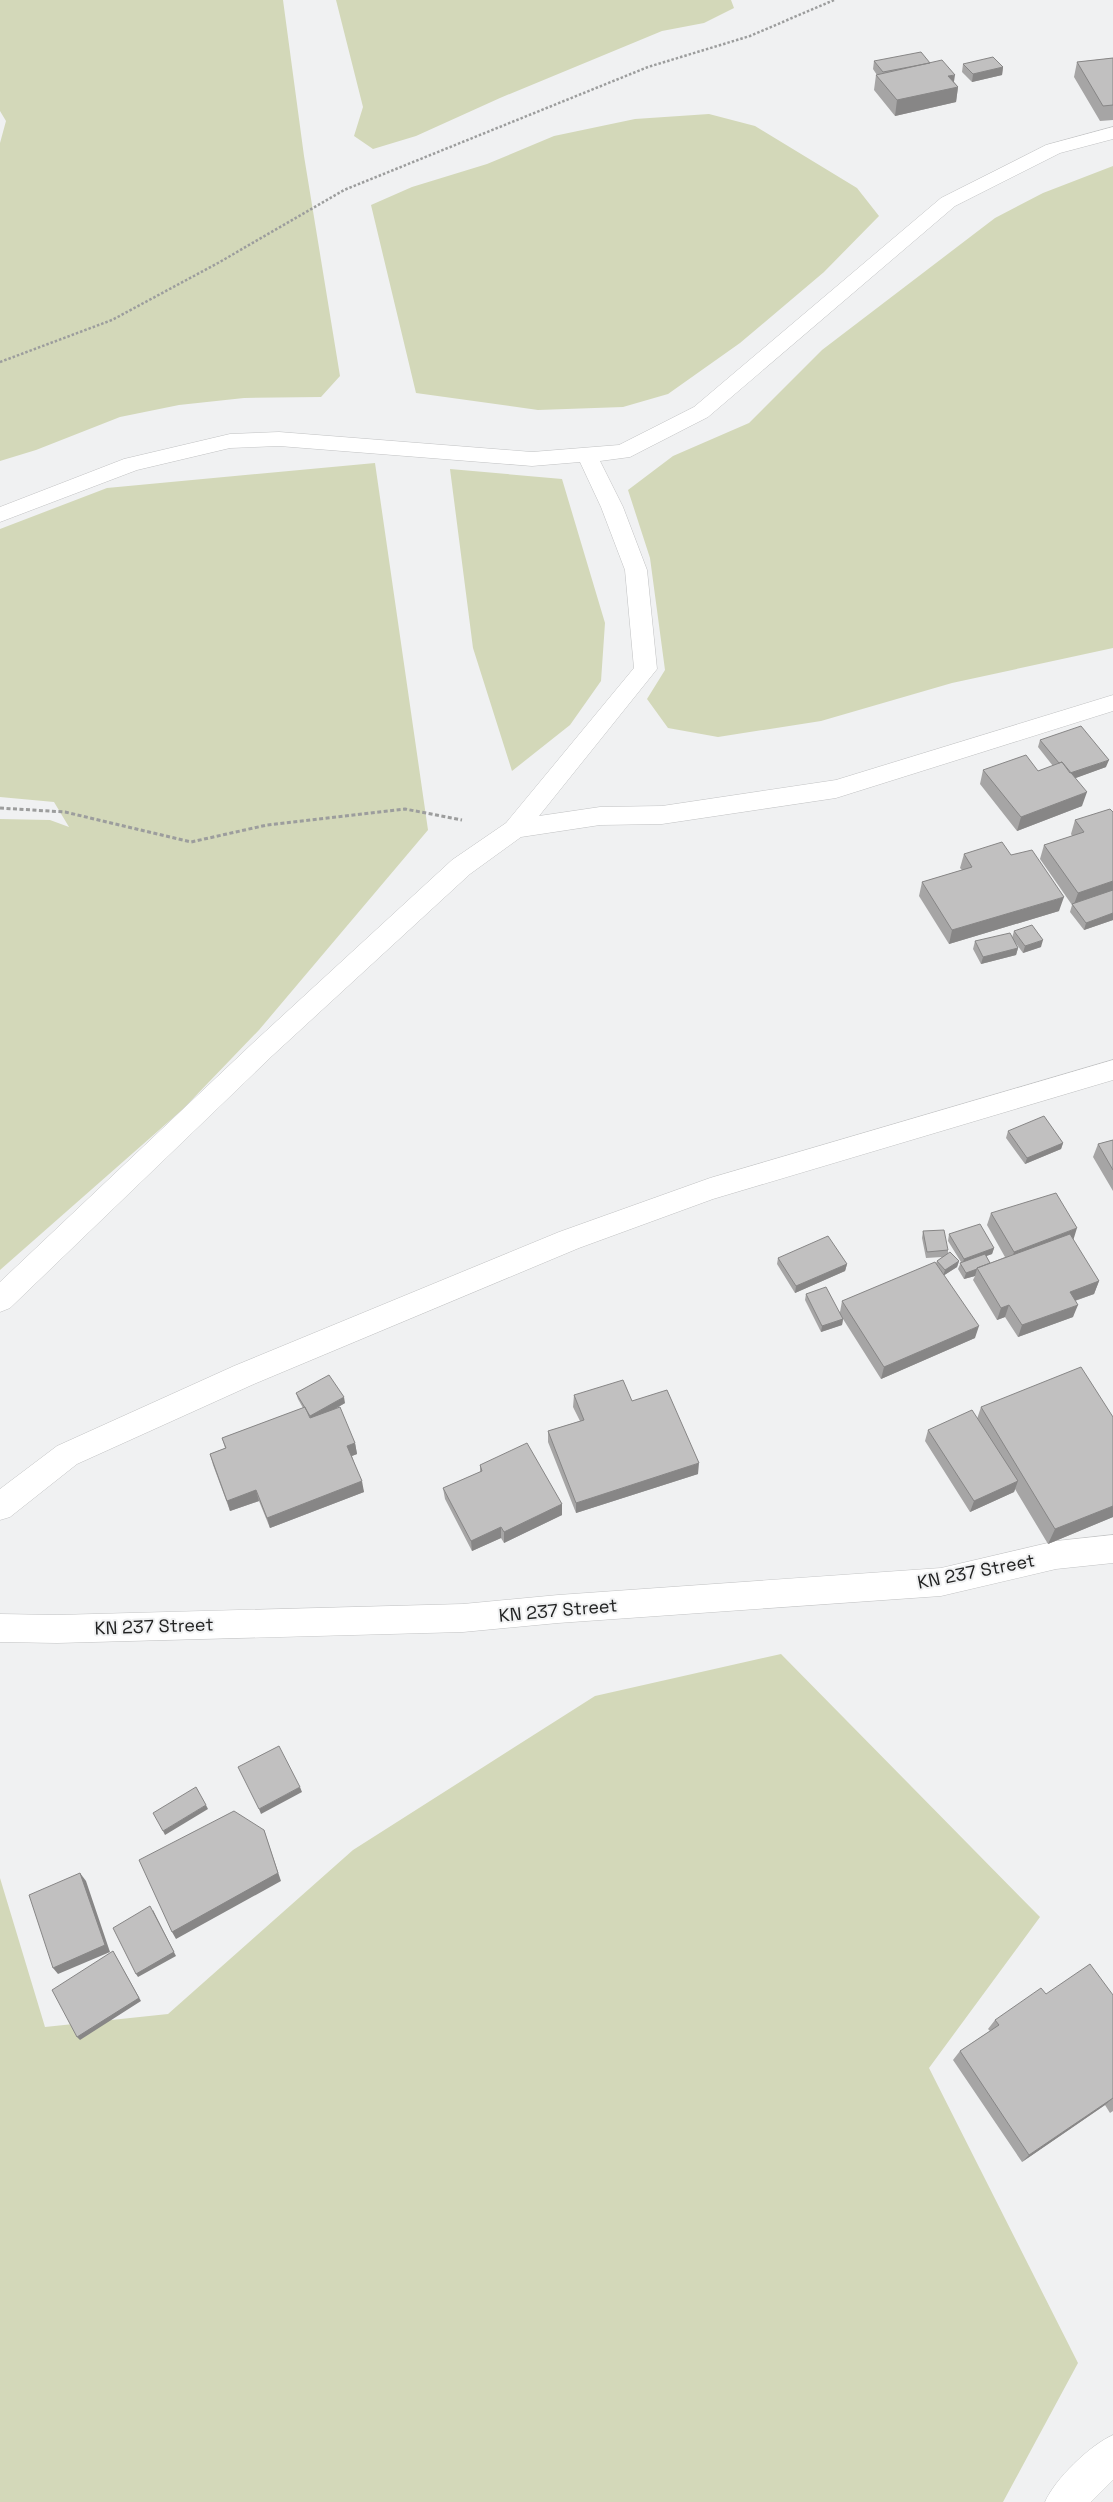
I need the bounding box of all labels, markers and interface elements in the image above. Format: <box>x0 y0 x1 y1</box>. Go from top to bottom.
street label: KN 237 Street <box>915 1548 1037 1594</box>
street label: KN 237 Street <box>498 1593 618 1627</box>
street label: KN 237 Street <box>94 1612 214 1640</box>

